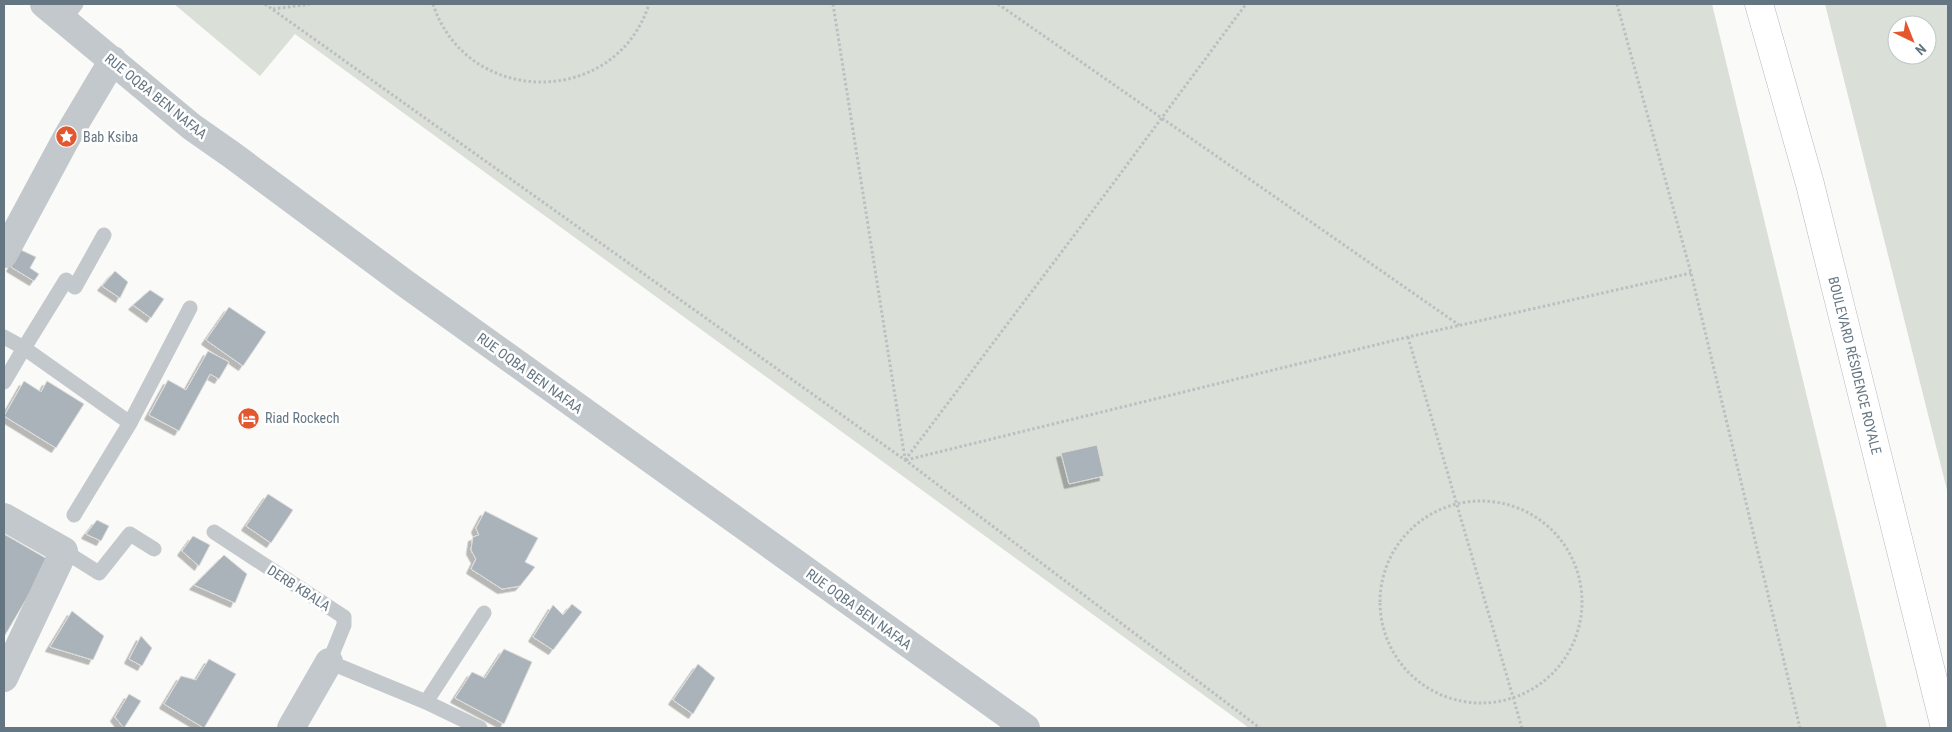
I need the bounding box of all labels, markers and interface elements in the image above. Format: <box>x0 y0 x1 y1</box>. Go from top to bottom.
north arrow <box>1887 15 1937 65</box>
text: N <box>1912 41 1929 58</box>
street label: RUE OQBA BEN NAFAA <box>102 50 210 142</box>
place icon: Bab Ksiba <box>55 125 79 149</box>
place label: Bab Ksiba <box>83 129 138 145</box>
street label: BOULEVARD RÉSIDENCE ROYALE <box>1825 275 1885 456</box>
street label: RUE OQBA BEN NAFAA <box>474 329 586 417</box>
hotel icon: Riad Rockech <box>237 406 261 430</box>
place label: Riad Rockech <box>265 410 339 426</box>
street label: DERB KBALA <box>265 562 333 614</box>
street label: RUE OQBA BEN NAFAA <box>803 565 915 653</box>

